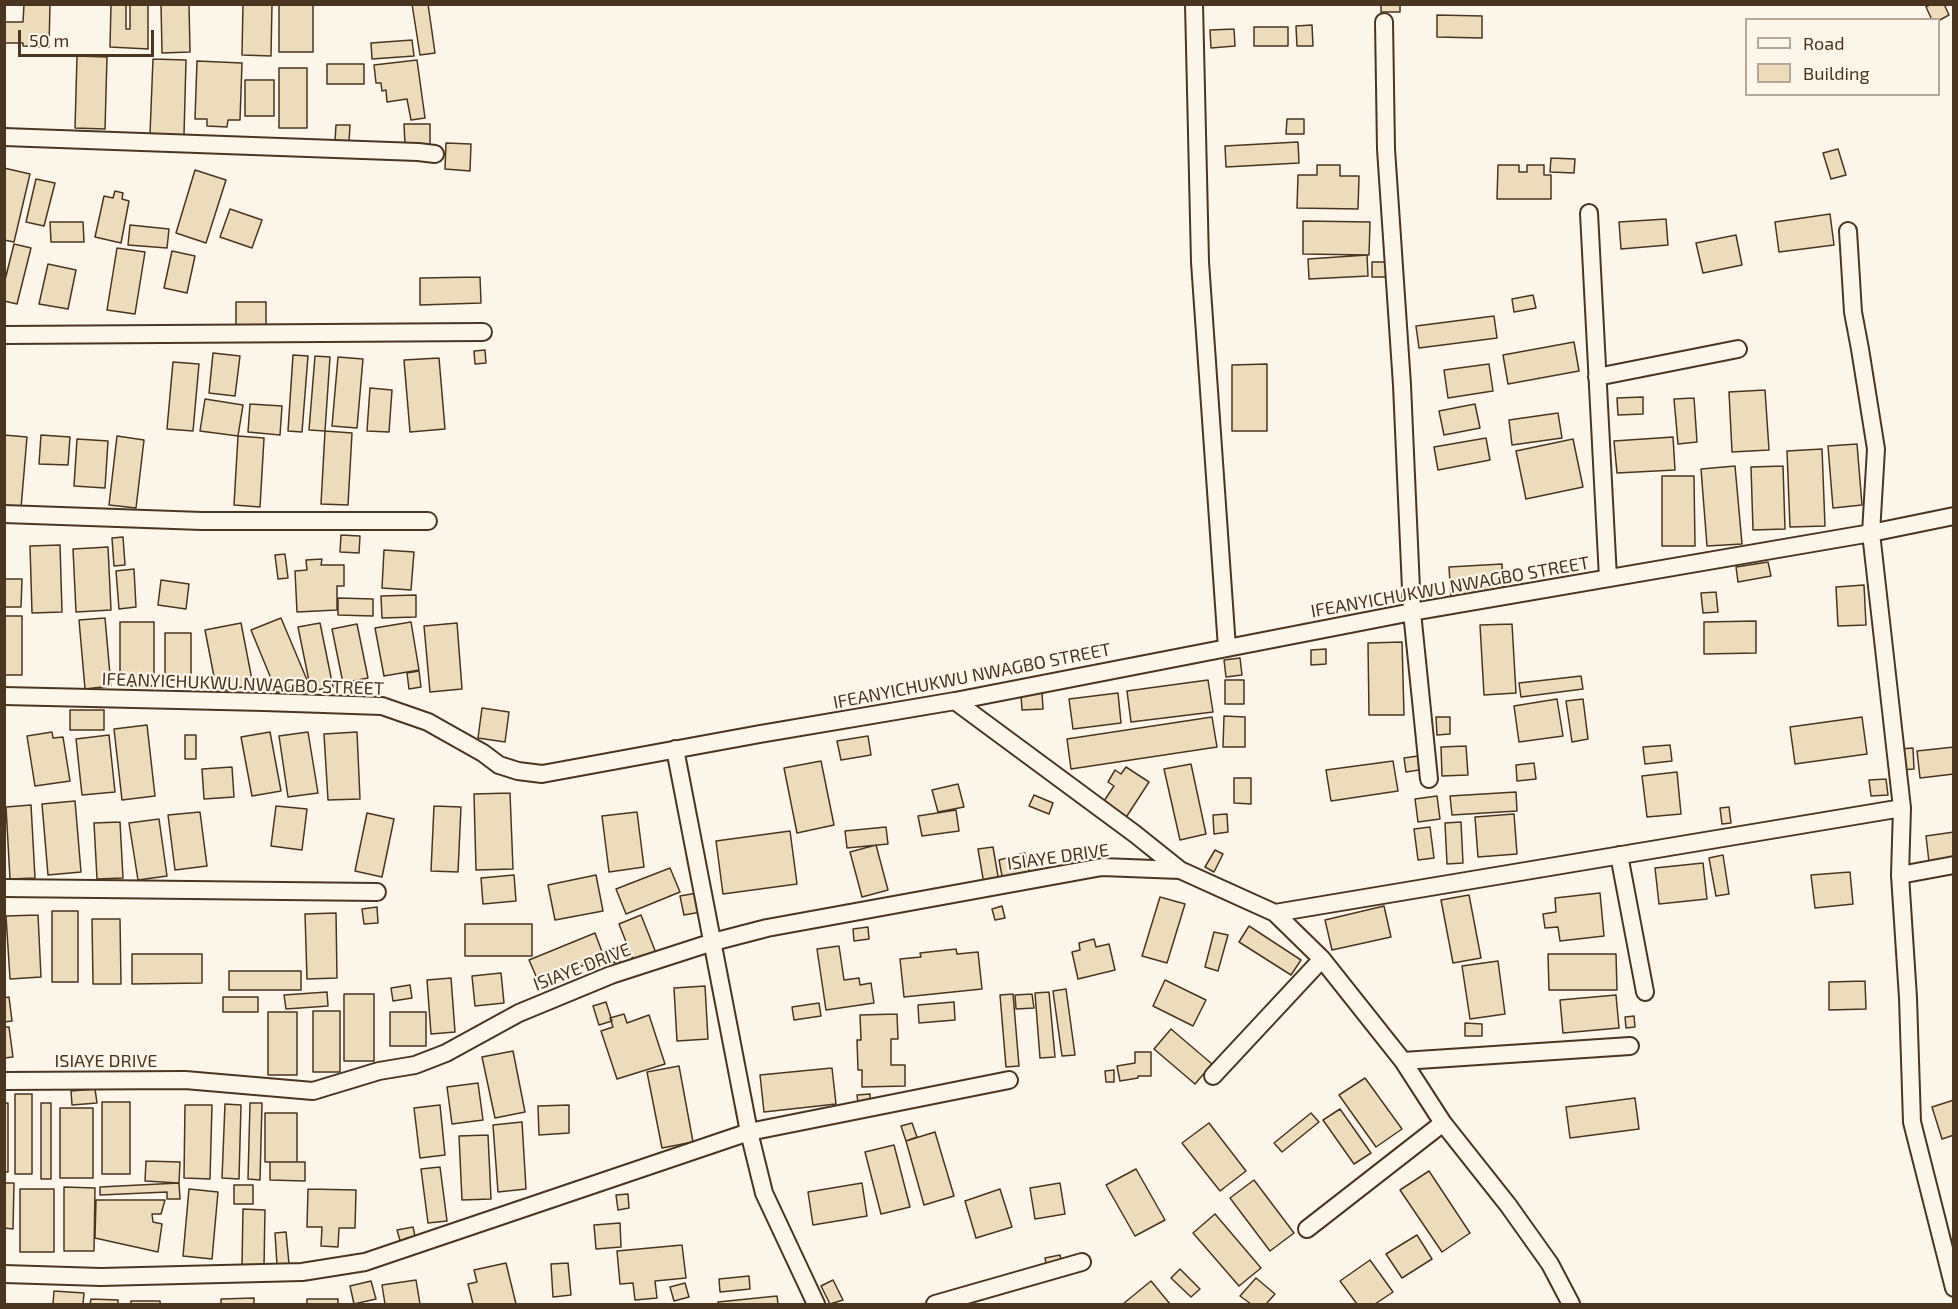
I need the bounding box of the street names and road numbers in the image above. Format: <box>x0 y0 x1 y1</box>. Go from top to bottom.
street label: IFEANYICHUKWU NWAGBO STREET <box>1309 552 1591 622</box>
street label: IFEANYICHUKWU NWAGBO STREET <box>831 638 1113 714</box>
street label: IFEANYICHUKWU NWAGBO STREET <box>101 668 385 700</box>
street label: ISIAYE DRIVE <box>1006 839 1110 875</box>
street label: ISIAYE DRIVE <box>530 938 634 996</box>
street label: ISIAYE DRIVE <box>55 1050 157 1072</box>

